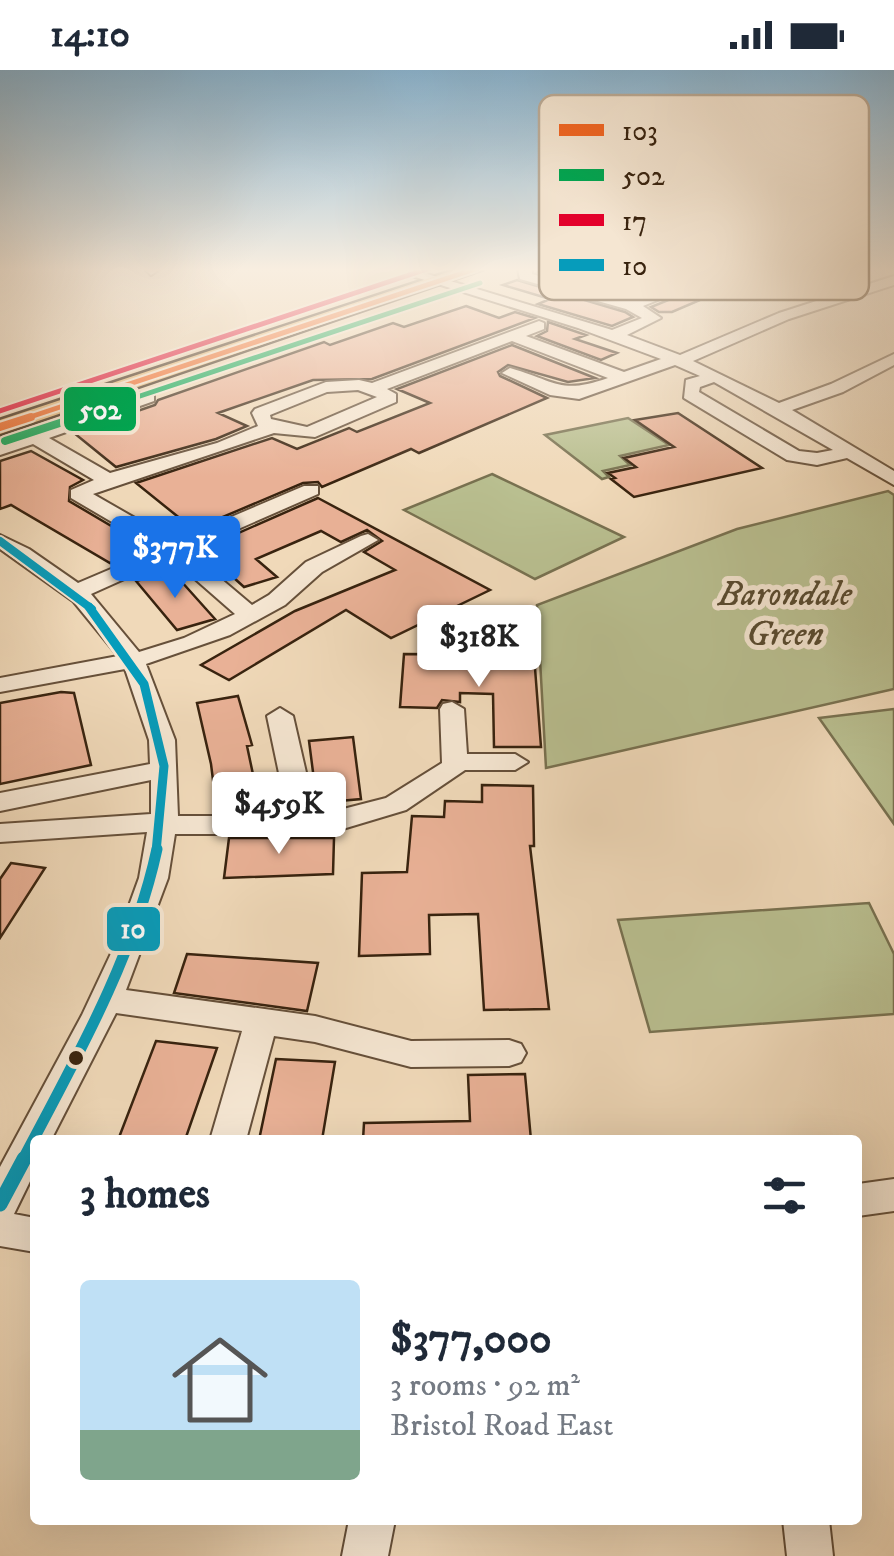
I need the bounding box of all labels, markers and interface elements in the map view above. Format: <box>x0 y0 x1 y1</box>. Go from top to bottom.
text: 14:10 <box>50 11 130 59</box>
legend <box>539 95 869 300</box>
text: 103 <box>622 114 658 149</box>
text: 502 <box>622 159 665 194</box>
text: 17 <box>622 204 647 239</box>
text: 10 <box>622 249 647 284</box>
line badge: 502 <box>62 385 138 433</box>
text: 502 <box>78 393 122 428</box>
pin: $377K <box>105 516 245 601</box>
text: $377K <box>132 528 218 568</box>
park label: Barondale Green <box>717 573 853 657</box>
pin: $318K <box>409 605 549 690</box>
text: $318K <box>439 617 519 657</box>
pin: $459K <box>209 772 349 857</box>
text: $459K <box>234 784 324 824</box>
line badge: 10 <box>105 905 162 953</box>
text: 10 <box>120 912 146 947</box>
unlabelled marker <box>66 1048 86 1068</box>
icon: filters <box>757 1168 812 1223</box>
text: 3 homes <box>80 1169 210 1221</box>
text: $377,000 <box>390 1314 552 1366</box>
icon: home <box>160 1320 280 1440</box>
text: 3 rooms · 92 m² <box>390 1366 580 1406</box>
text: Bristol Road East <box>390 1406 613 1446</box>

